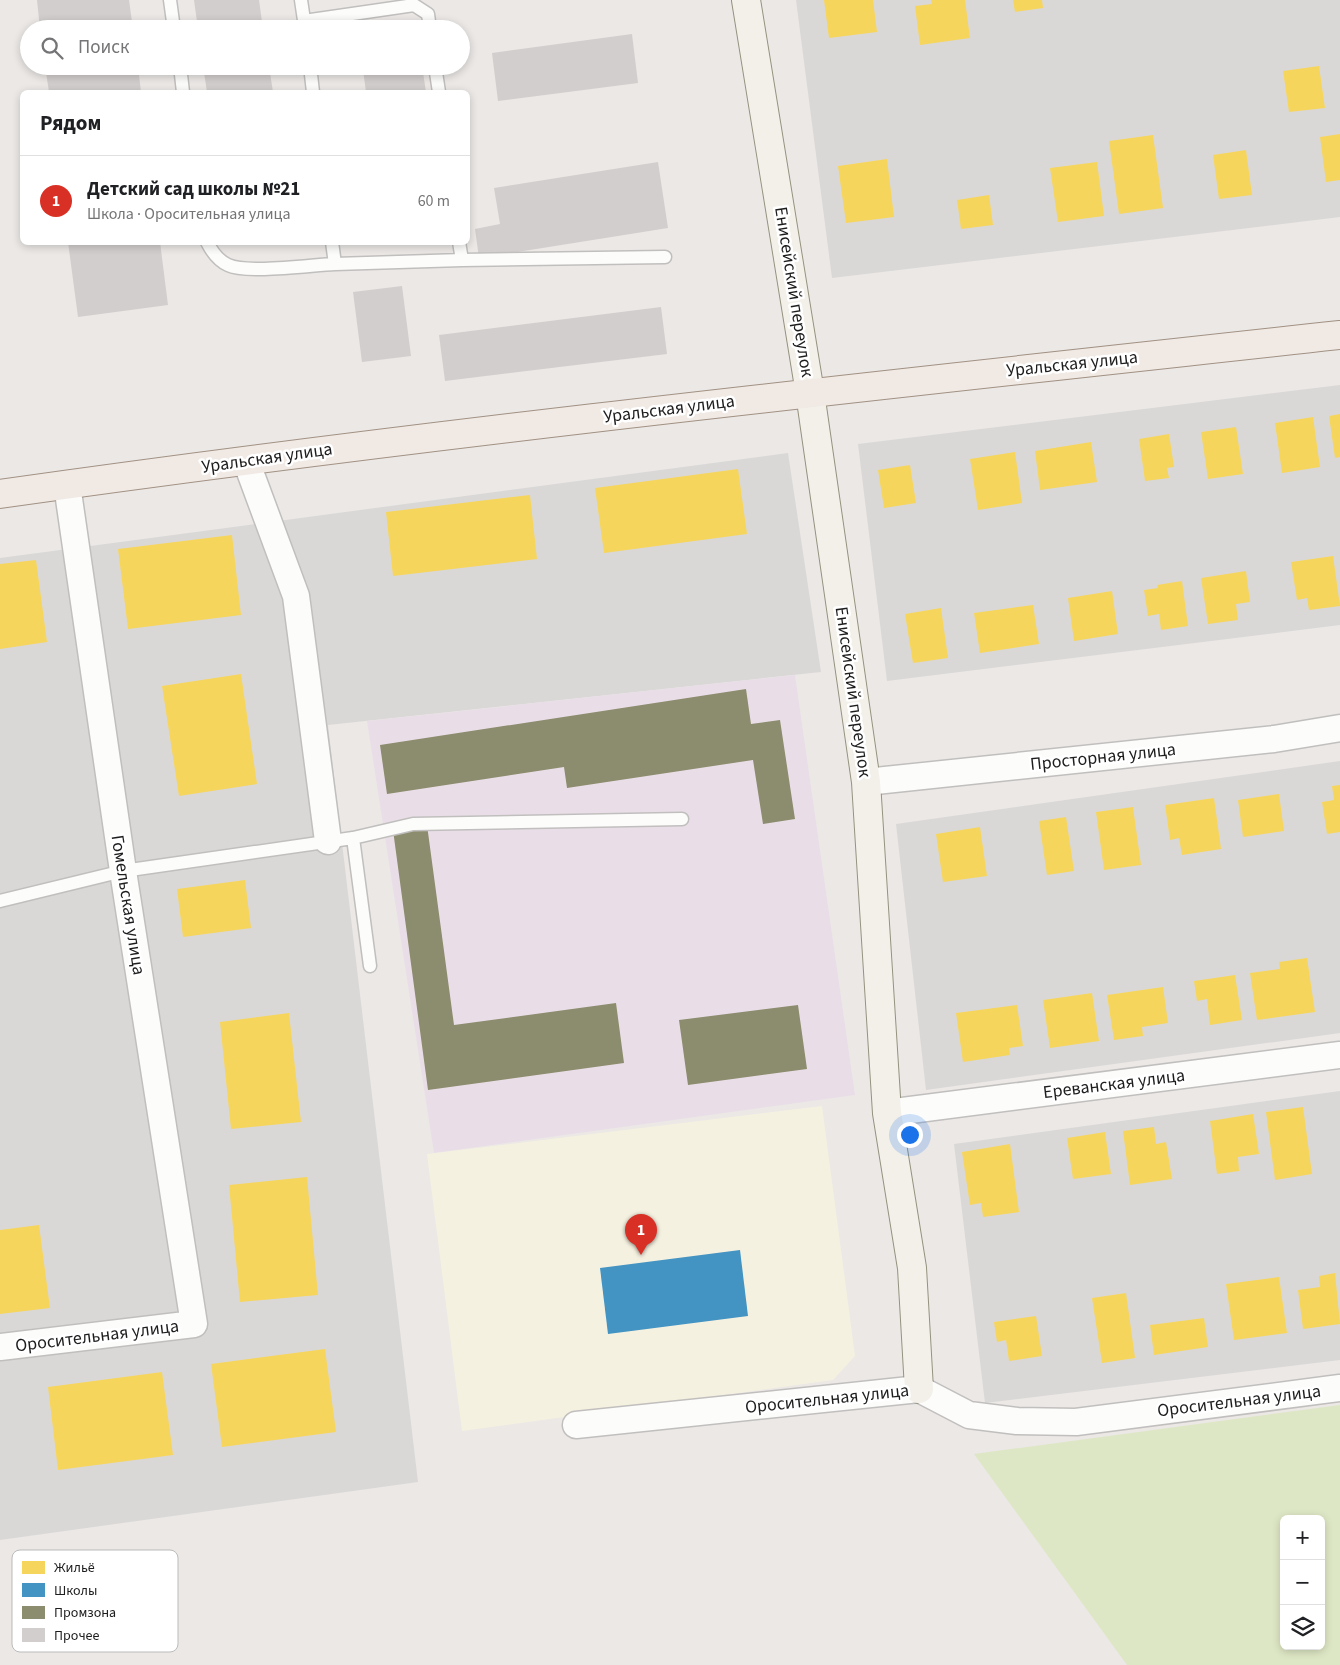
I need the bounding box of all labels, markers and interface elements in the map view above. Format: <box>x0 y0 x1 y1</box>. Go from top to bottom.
search box <box>20 20 470 75</box>
icon: search <box>38 34 66 62</box>
text: Поиск <box>78 34 129 61</box>
text: Рядом <box>40 108 101 138</box>
text: Детский сад школы №21 <box>87 176 300 203</box>
text: 1 <box>52 190 60 212</box>
text: 60 m <box>418 190 450 212</box>
text: Школа · Оросительная улица <box>87 203 291 225</box>
street label: Енисейский переулок <box>768 205 820 379</box>
street label: Уральская улица <box>1005 345 1139 383</box>
street label: Уральская улица <box>602 389 736 429</box>
street label: Уральская улица <box>200 436 334 480</box>
street label: Енисейский переулок <box>829 605 877 779</box>
street label: Просторная улица <box>1029 737 1177 777</box>
street label: Гомельская улица <box>105 833 151 977</box>
street label: Ереванская улица <box>1042 1063 1186 1105</box>
your location <box>897 1122 923 1148</box>
pin: 1 <box>625 1214 657 1255</box>
street label: Оросительная улица <box>14 1314 180 1358</box>
street label: Оросительная улица <box>744 1378 910 1420</box>
street label: Оросительная улица <box>1156 1379 1322 1423</box>
map controls <box>1280 1515 1325 1650</box>
button: + <box>1280 1515 1325 1560</box>
legend <box>12 1550 178 1652</box>
text: Жильё <box>54 1558 95 1578</box>
button: − <box>1280 1560 1325 1605</box>
text: Школы <box>54 1581 97 1601</box>
text: Промзона <box>54 1603 116 1623</box>
button: layers <box>1280 1605 1325 1650</box>
text: Прочее <box>54 1626 99 1646</box>

